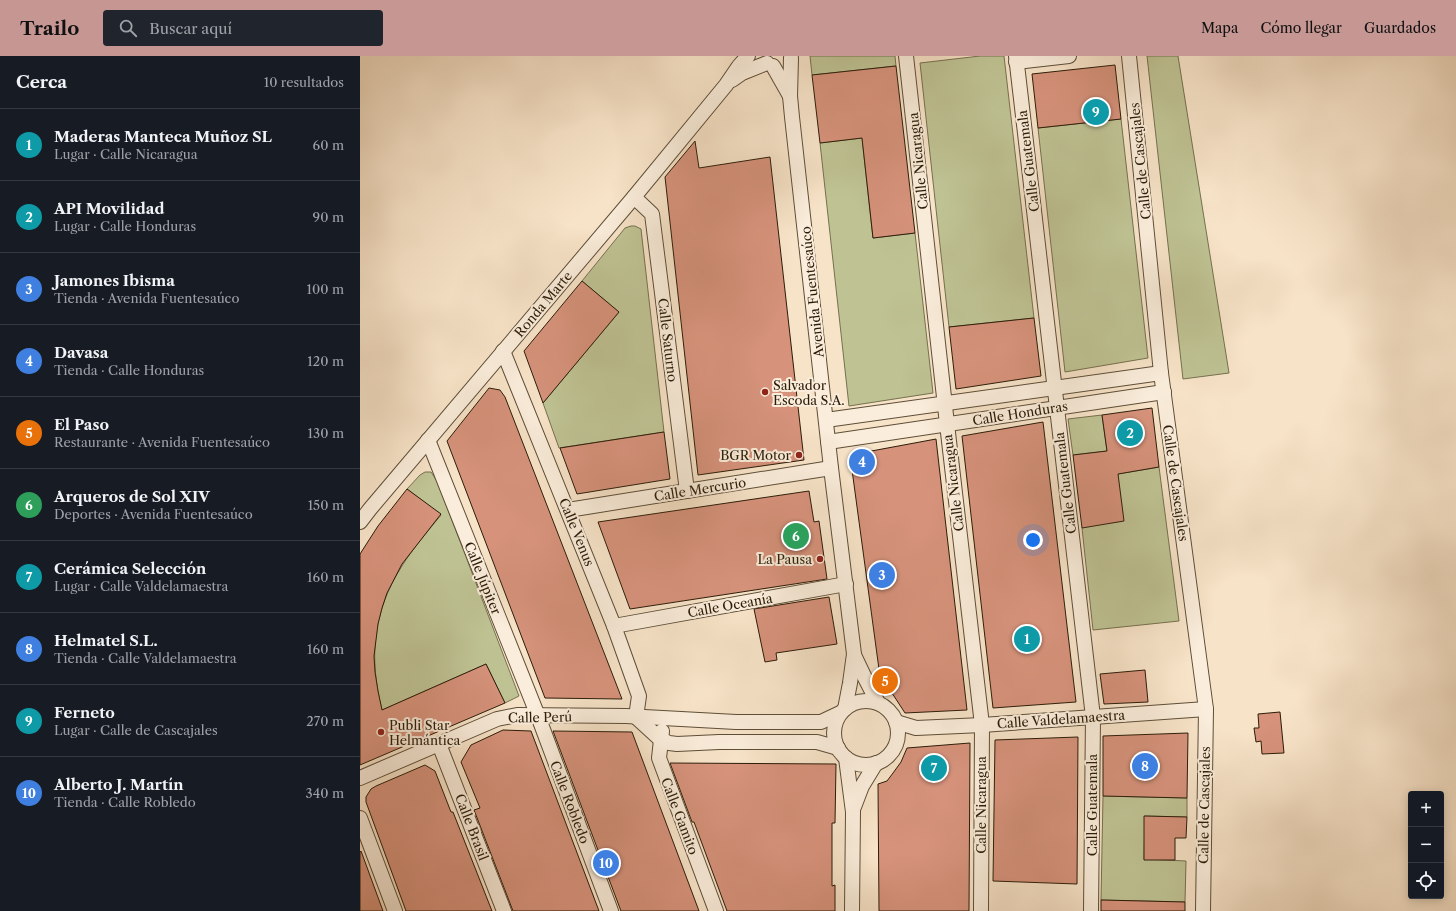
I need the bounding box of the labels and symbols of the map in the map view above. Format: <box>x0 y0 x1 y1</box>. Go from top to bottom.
pin: 9 <box>1083 97 1109 127</box>
street label: Calle de Cascajales <box>1126 101 1154 220</box>
street label: Calle Guatemala <box>1014 109 1042 213</box>
street label: Calle Nicaragua <box>905 111 931 210</box>
street label: Avenida Fuentesaúco <box>797 226 827 359</box>
street label: Ronda Marte <box>511 268 575 340</box>
street label: Calle Saturno <box>655 297 681 383</box>
place label: Salvador Escoda S.A. <box>773 377 845 408</box>
marker: Salvador Escoda S.A. <box>760 387 770 397</box>
street label: Calle Honduras <box>971 398 1069 428</box>
pin: 2 <box>1117 418 1143 448</box>
street label: Calle de Cascajales <box>1160 424 1192 543</box>
street label: Calle Guatemala <box>1051 431 1079 535</box>
street label: Calle Nicaragua <box>939 433 967 532</box>
place label: BGR Motor <box>720 447 792 463</box>
pin: 4 <box>849 447 875 477</box>
marker: BGR Motor <box>794 450 804 460</box>
street label: Calle Mercurio <box>653 474 747 504</box>
street label: Calle Venus <box>556 496 598 569</box>
pin: 6 <box>783 521 809 551</box>
your location <box>1023 530 1043 550</box>
street label: Calle Júpiter <box>461 539 505 617</box>
place label: La Pausa <box>758 551 812 567</box>
marker: La Pausa <box>815 554 825 564</box>
pin: 3 <box>869 560 895 590</box>
street label: Calle Oceanía <box>686 590 774 620</box>
pin: 1 <box>1014 624 1040 654</box>
pin: 5 <box>872 666 898 696</box>
street label: Calle Valdelamaestra <box>996 707 1126 731</box>
street label: Calle Perú <box>508 708 572 726</box>
place label: Publi Star Helmántica <box>389 717 460 748</box>
marker: Publi Star Helmántica <box>376 727 386 737</box>
street label: Calle de Cascajales <box>1195 746 1213 864</box>
pin: 8 <box>1132 751 1158 781</box>
pin: 7 <box>921 753 947 783</box>
street label: Calle Guatemala <box>1084 754 1100 856</box>
street label: Calle Nicaragua <box>973 756 989 854</box>
street label: Calle Robledo <box>547 758 593 846</box>
street label: Calle Gamito <box>658 775 702 857</box>
street label: Calle Brasil <box>452 791 492 863</box>
pin: 10 <box>593 848 619 878</box>

